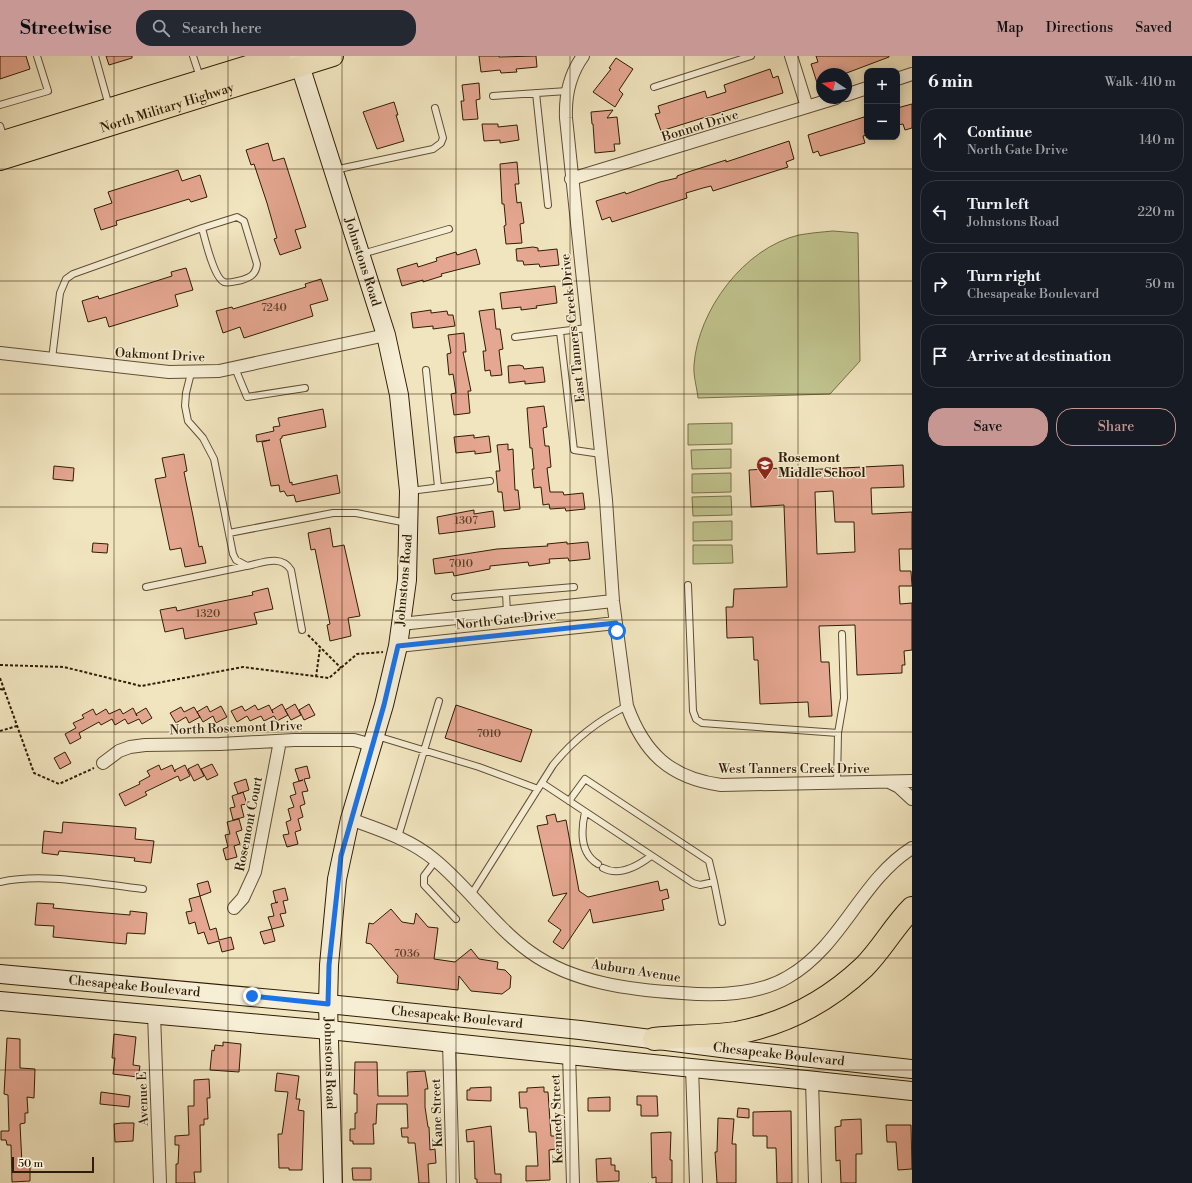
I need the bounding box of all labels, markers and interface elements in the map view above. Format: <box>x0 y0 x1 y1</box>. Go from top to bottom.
search box <box>136 10 416 46</box>
text: Streetwise <box>20 16 112 40</box>
icon: search <box>150 17 172 39</box>
text: Search here <box>182 19 262 38</box>
text: Map <box>996 19 1024 37</box>
text: Directions <box>1046 19 1113 37</box>
text: Saved <box>1135 19 1172 37</box>
north arrow <box>816 68 852 104</box>
map controls <box>864 68 900 140</box>
button: + <box>864 68 900 104</box>
text: 6 min <box>928 71 973 93</box>
text: Walk · 410 m <box>1105 74 1176 90</box>
street label: North Military Highway <box>98 79 237 136</box>
button: − <box>864 104 900 140</box>
street label: Bonnot Drive <box>659 107 741 146</box>
text: Continue <box>967 123 1032 142</box>
icon: ahead <box>929 129 951 151</box>
text: 140 m <box>1139 132 1175 148</box>
text: North Gate Drive <box>967 142 1068 158</box>
text: Turn left <box>967 195 1029 214</box>
icon: left <box>929 201 951 223</box>
text: 220 m <box>1137 204 1175 220</box>
street label: Johnstons Road <box>341 214 384 309</box>
text: Johnstons Road <box>967 214 1059 230</box>
street label: East Tanners Creek Drive <box>557 252 589 403</box>
text: Turn right <box>967 267 1041 286</box>
icon: right <box>929 273 951 295</box>
text: 50 m <box>1145 276 1175 292</box>
text: Chesapeake Boulevard <box>967 286 1099 302</box>
house number: 7240 <box>261 301 287 315</box>
street label: Oakmont Drive <box>114 345 206 365</box>
icon: arrive <box>929 345 951 367</box>
text: Arrive at destination <box>967 347 1111 366</box>
button: Save <box>928 408 1048 446</box>
button: Share <box>1056 408 1176 446</box>
place label: Rosemont Middle School <box>778 450 866 481</box>
school or university icon: Rosemont Middle School <box>755 455 775 480</box>
house number: 1307 <box>454 514 478 528</box>
street label: Johnstons Road <box>392 533 416 628</box>
house number: 7010 <box>449 557 473 571</box>
house number: 1320 <box>196 607 220 621</box>
street label: North Gate Drive <box>455 607 557 633</box>
route start <box>608 622 626 640</box>
street label: North Rosemont Drive <box>169 718 303 738</box>
house number: 7010 <box>477 727 501 741</box>
street label: West Tanners Creek Drive <box>717 761 870 777</box>
street label: Rosemont Court <box>232 775 266 873</box>
house number: 7036 <box>394 947 420 961</box>
street label: Auburn Avenue <box>589 956 682 986</box>
street label: Chesapeake Boulevard <box>68 972 202 1000</box>
route end <box>243 987 261 1005</box>
street label: Chesapeake Boulevard <box>390 1003 524 1032</box>
street label: Johnstons Road <box>320 1016 339 1110</box>
street label: Chesapeake Boulevard <box>712 1039 846 1070</box>
street label: Avenue E <box>134 1071 152 1128</box>
street label: Kennedy Street <box>547 1073 567 1164</box>
street label: Kane Street <box>428 1078 446 1148</box>
scale bar <box>12 1155 94 1174</box>
text: 50 m <box>18 1157 43 1171</box>

